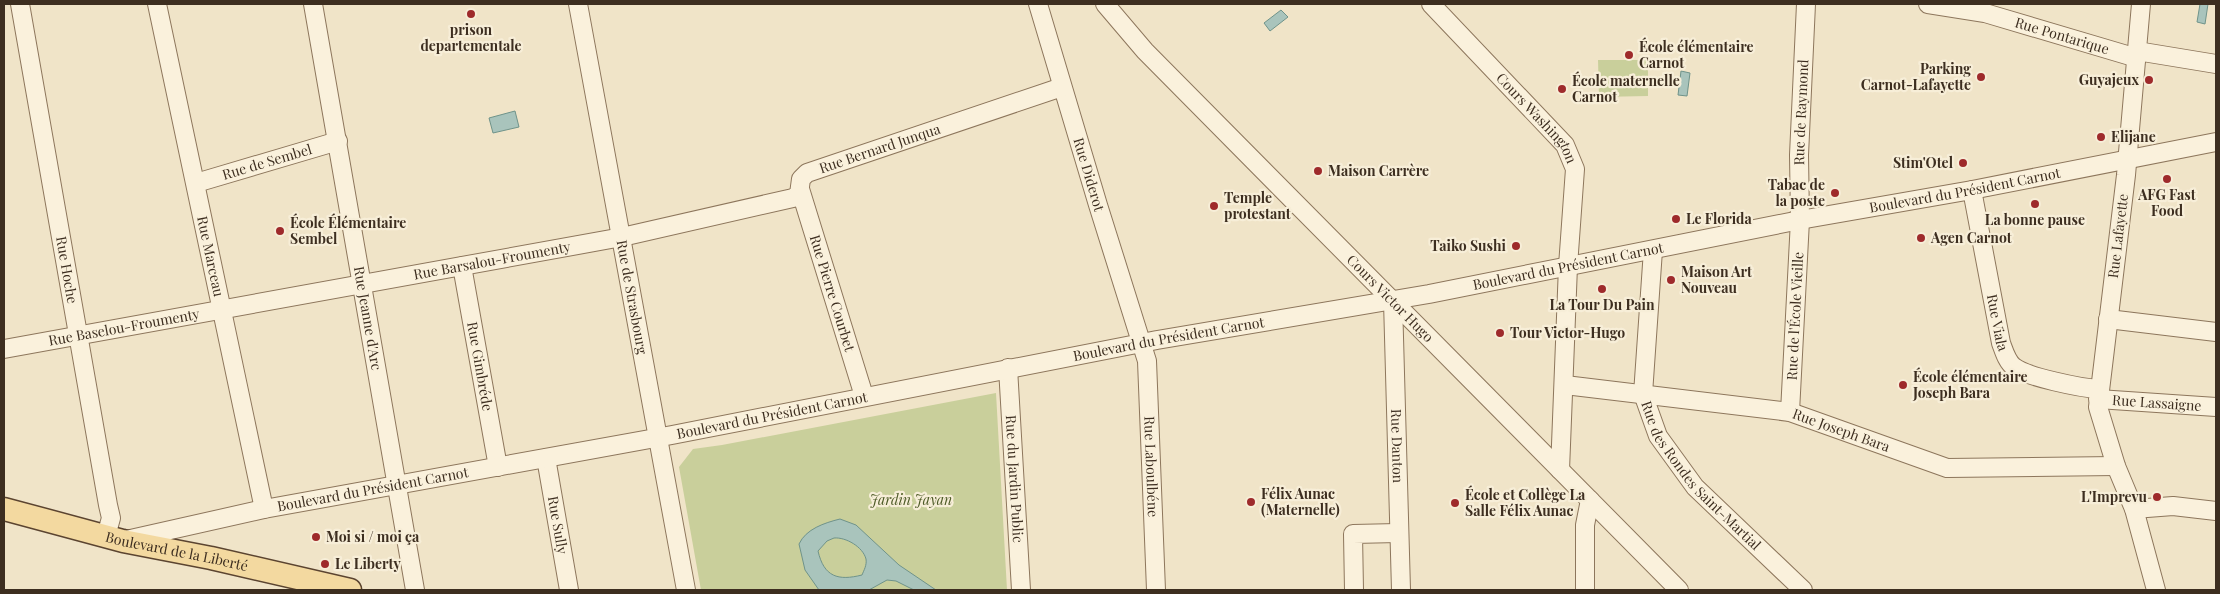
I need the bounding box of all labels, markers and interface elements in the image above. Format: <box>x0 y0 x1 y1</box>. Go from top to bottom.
marker: prison departementale <box>465 8 477 20</box>
street label: Rue Pontarique <box>2013 12 2111 58</box>
place label: prison departementale <box>420 20 522 55</box>
place label: École élémentaire Carnot <box>1639 37 1754 72</box>
marker: École élémentaire Carnot <box>1623 49 1635 61</box>
street label: Rue de Raymond <box>1789 59 1812 166</box>
place label: Parking Carnot-Lafayette <box>1861 59 1971 94</box>
street label: Cours Washington <box>1492 68 1582 167</box>
place label: Guyajeux <box>2079 70 2139 89</box>
place label: École maternelle Carnot <box>1572 71 1680 106</box>
marker: Parking Carnot-Lafayette <box>1975 71 1987 83</box>
marker: Guyajeux <box>2143 74 2155 86</box>
marker: École maternelle Carnot <box>1556 83 1568 95</box>
street label: Rue Bernard Junqua <box>816 119 943 177</box>
place label: Elijane <box>2111 127 2156 146</box>
marker: Elijane <box>2095 131 2107 143</box>
street label: Rue Diderot <box>1069 135 1110 215</box>
street label: Rue de Sembel <box>220 139 314 184</box>
place label: Stim'Otel <box>1893 153 1954 172</box>
marker: Stim'Otel <box>1957 157 1969 169</box>
place label: Maison Carrère <box>1328 161 1429 180</box>
street label: Boulevard du Président Carnot <box>1868 163 2063 217</box>
marker: Maison Carrère <box>1312 165 1324 177</box>
marker: AFG Fast Food <box>2161 173 2173 185</box>
place label: Tabac de la poste <box>1768 175 1825 210</box>
place label: AFG Fast Food <box>2137 185 2196 220</box>
marker: Tabac de la poste <box>1829 187 1841 199</box>
place label: Temple protestant <box>1224 188 1291 223</box>
street label: Rue Lafayette <box>2103 193 2132 279</box>
marker: La bonne pause <box>2029 198 2041 210</box>
marker: Temple protestant <box>1208 200 1220 212</box>
place label: Le Florida <box>1686 209 1752 228</box>
place label: La bonne pause <box>1985 210 2085 229</box>
place label: École Élémentaire Sembel <box>290 213 406 248</box>
marker: Le Florida <box>1670 213 1682 225</box>
street label: Rue Marceau <box>193 214 229 298</box>
marker: École Élémentaire Sembel <box>274 225 286 237</box>
place label: Agen Carnot <box>1930 228 2012 247</box>
street label: Rue Pierre Courbet <box>806 232 860 355</box>
marker: Agen Carnot <box>1915 232 1927 244</box>
street label: Rue Hoche <box>52 235 82 305</box>
place label: Taiko Sushi <box>1430 236 1507 255</box>
street label: Rue Barsalou-Froumenty <box>412 237 572 284</box>
street label: Boulevard du Président Carnot <box>1471 237 1666 294</box>
street label: Rue de Strasbourg <box>613 238 652 356</box>
marker: Taiko Sushi <box>1510 240 1522 252</box>
street label: Cours Victor Hugo <box>1343 250 1438 346</box>
street label: Rue de l'École Vieille <box>1782 251 1807 381</box>
place label: Maison Art Nouveau <box>1681 262 1752 297</box>
street label: Rue Jeanne d'Arc <box>350 265 387 372</box>
marker: Maison Art Nouveau <box>1665 274 1677 286</box>
marker: La Tour Du Pain <box>1596 283 1608 295</box>
street label: Rue Viala <box>1983 292 2013 354</box>
place label: La Tour Du Pain <box>1549 295 1655 314</box>
street label: Rue Baselou-Froumenty <box>47 304 201 350</box>
street label: Boulevard du Président Carnot <box>1071 312 1267 365</box>
street label: Rue Gimbréde <box>463 320 498 412</box>
place label: Tour Victor-Hugo <box>1510 323 1625 342</box>
marker: Tour Victor-Hugo <box>1494 327 1506 339</box>
place label: École élémentaire Joseph Bara <box>1912 367 2028 402</box>
marker: École élémentaire Joseph Bara <box>1897 379 1909 391</box>
street label: Boulevard du Président Carnot <box>675 387 870 443</box>
street label: Rue Lassaigne <box>2112 390 2202 415</box>
street label: Rue des Rondes Saint-Martial <box>1637 398 1765 554</box>
street label: Rue Joseph Bara <box>1790 404 1893 456</box>
street label: Rue Danton <box>1387 409 1408 484</box>
street label: Rue du Jardin Public <box>1002 414 1028 543</box>
street label: Rue Laboulbéne <box>1140 416 1163 518</box>
street label: Boulevard du Président Carnot <box>276 462 471 515</box>
place label: Félix Aunac (Maternelle) <box>1261 484 1340 519</box>
place label: École et Collège La Salle Félix Aunac <box>1465 485 1586 520</box>
place label: L'Imprevu <box>2081 487 2148 506</box>
park label: Jardin Jayan <box>870 490 952 509</box>
marker: L'Imprevu <box>2151 491 2163 503</box>
street label: Rue Sully <box>544 494 573 555</box>
marker: Félix Aunac (Maternelle) <box>1245 496 1257 508</box>
marker: École et Collège La Salle Félix Aunac <box>1449 497 1461 509</box>
street label: Boulevard de la Liberté <box>104 527 250 575</box>
place label: Moi si / moi ça <box>326 527 420 546</box>
marker: Moi si / moi ça <box>310 531 322 543</box>
place label: Le Liberty <box>335 554 401 573</box>
marker: Le Liberty <box>319 558 331 570</box>

